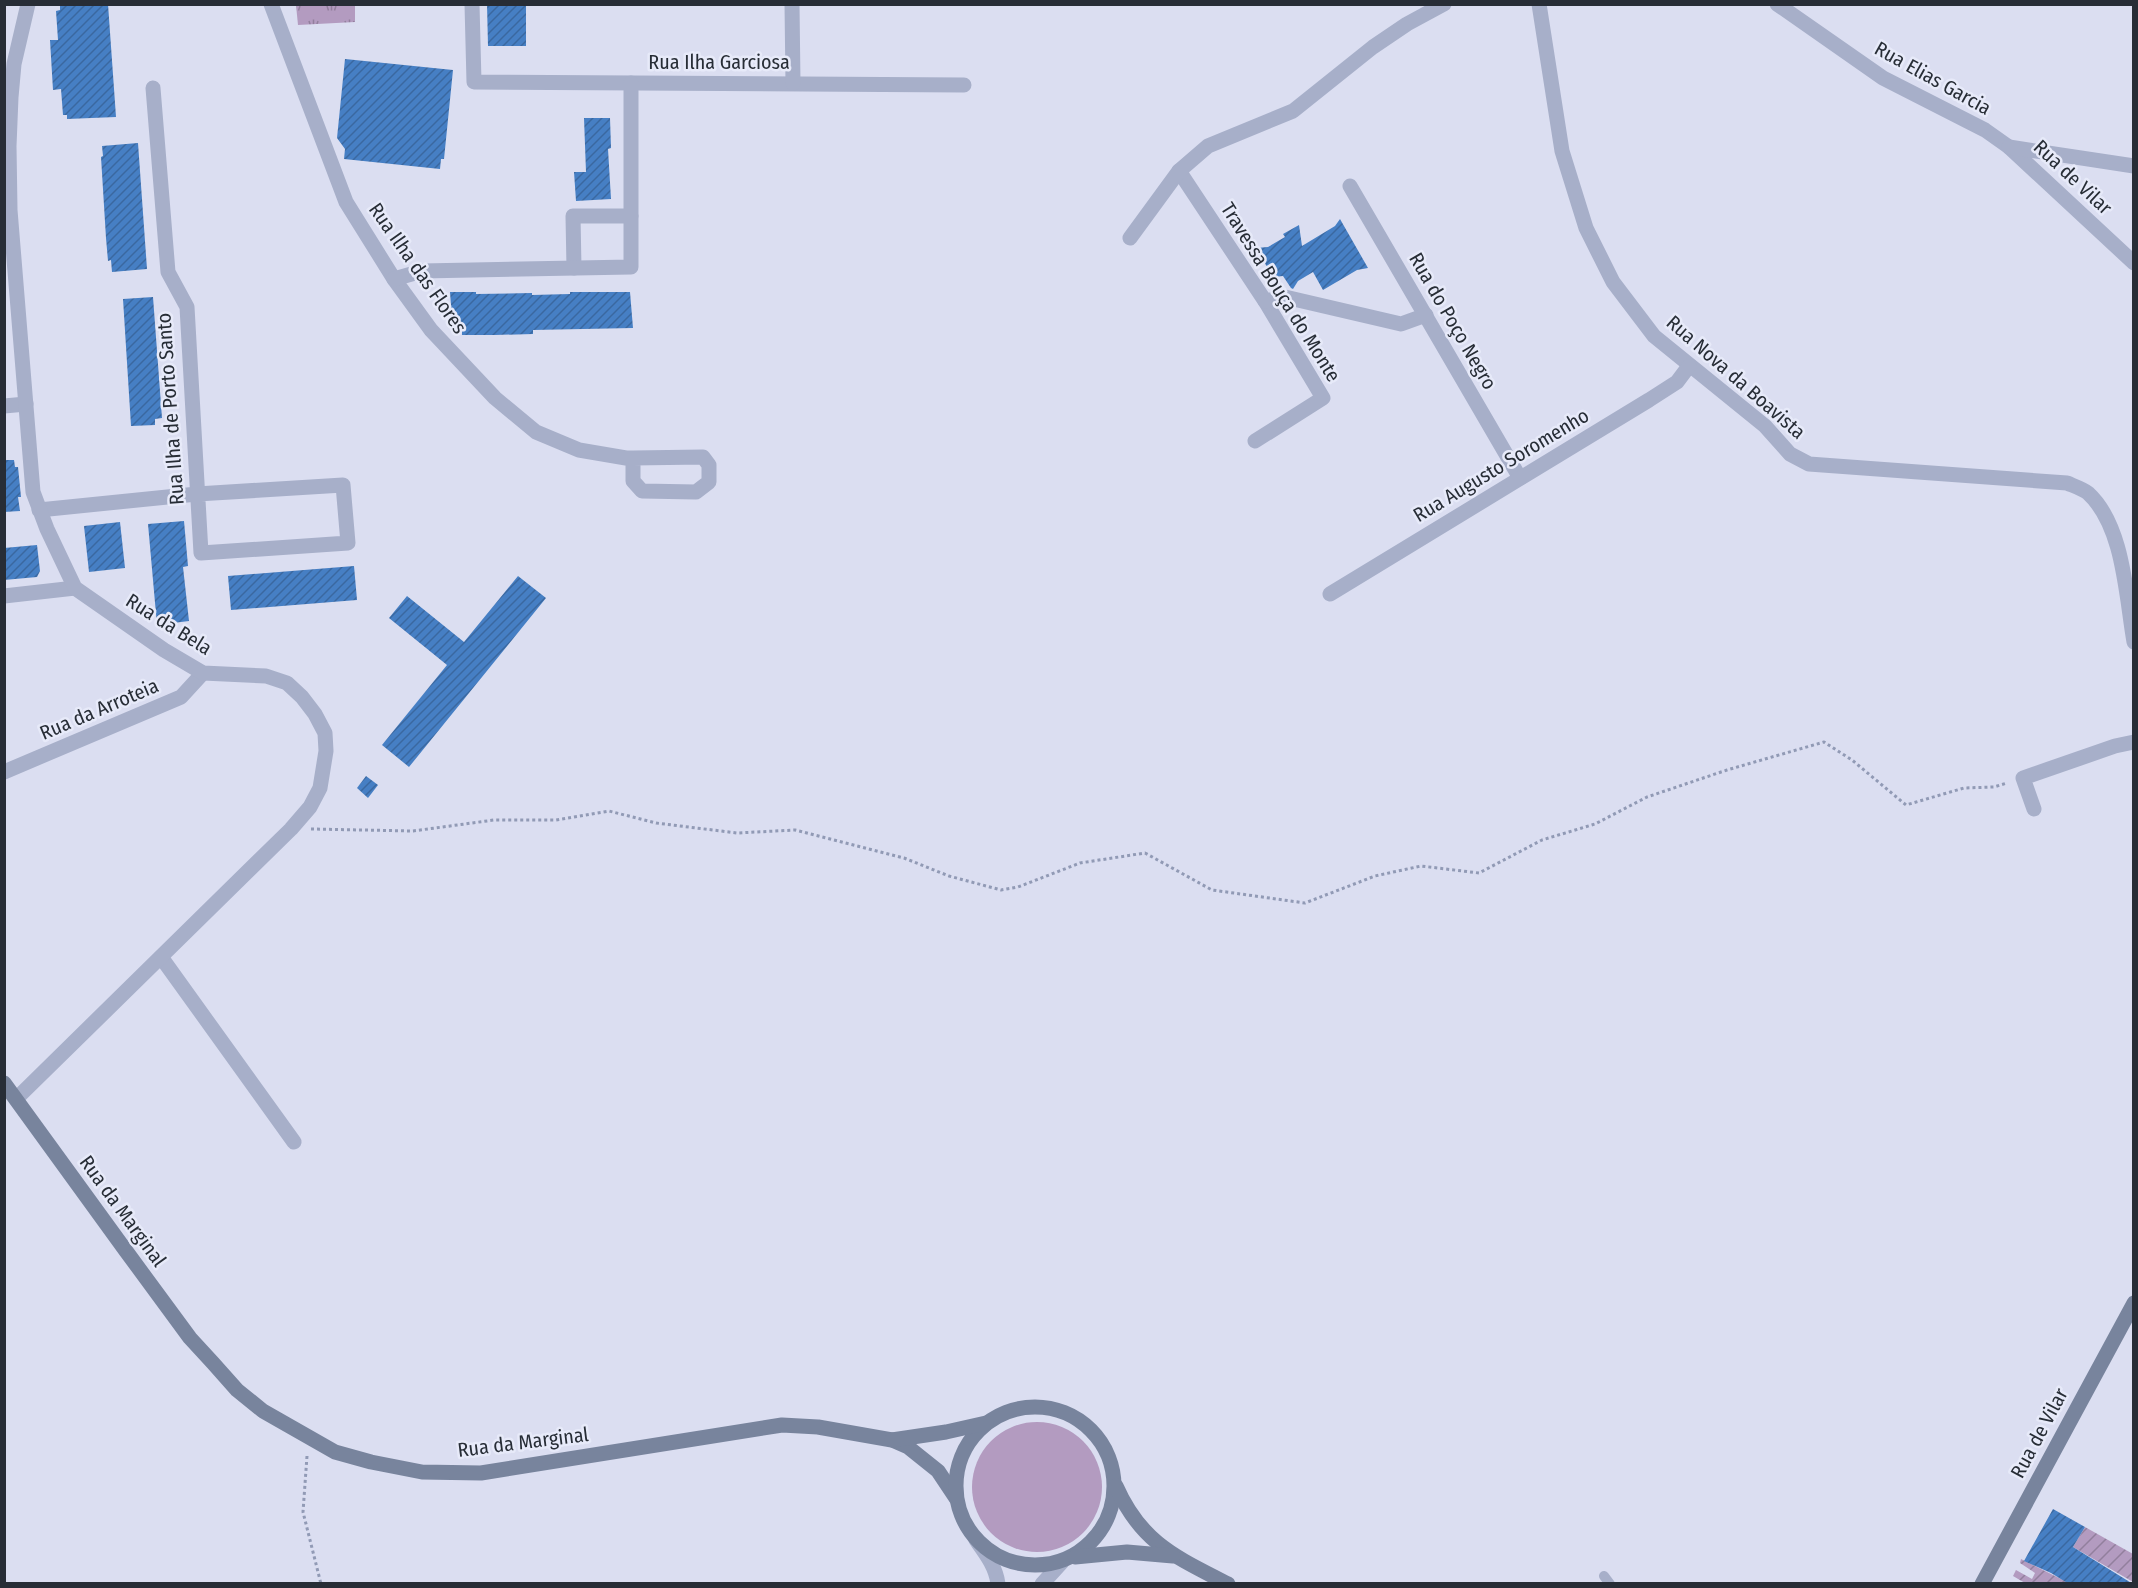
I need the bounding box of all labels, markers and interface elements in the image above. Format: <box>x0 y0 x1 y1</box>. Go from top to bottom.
street label: Rua Elias Garcia <box>1871 36 1995 120</box>
street label: Rua Ilha Garciosa <box>648 50 790 74</box>
street label: Rua de Vilar <box>2029 135 2117 219</box>
street label: Rua Ilha das Flores <box>364 198 472 338</box>
street label: Travessa Bouça do Monte <box>1216 198 1346 386</box>
street label: Rua do Poço Negro <box>1404 248 1502 394</box>
street label: Rua Nova da Boavista <box>1662 310 1810 444</box>
street label: Rua Ilha de Porto Santo <box>151 312 189 506</box>
street label: Rua Augusto Soromenho <box>1409 403 1593 527</box>
street label: Rua da Bela <box>122 588 216 660</box>
street label: Rua da Arroteia <box>36 673 162 745</box>
street label: Rua da Marginal <box>75 1151 171 1271</box>
street label: Rua de Vilar <box>2005 1384 2073 1482</box>
street label: Rua da Marginal <box>456 1422 590 1462</box>

